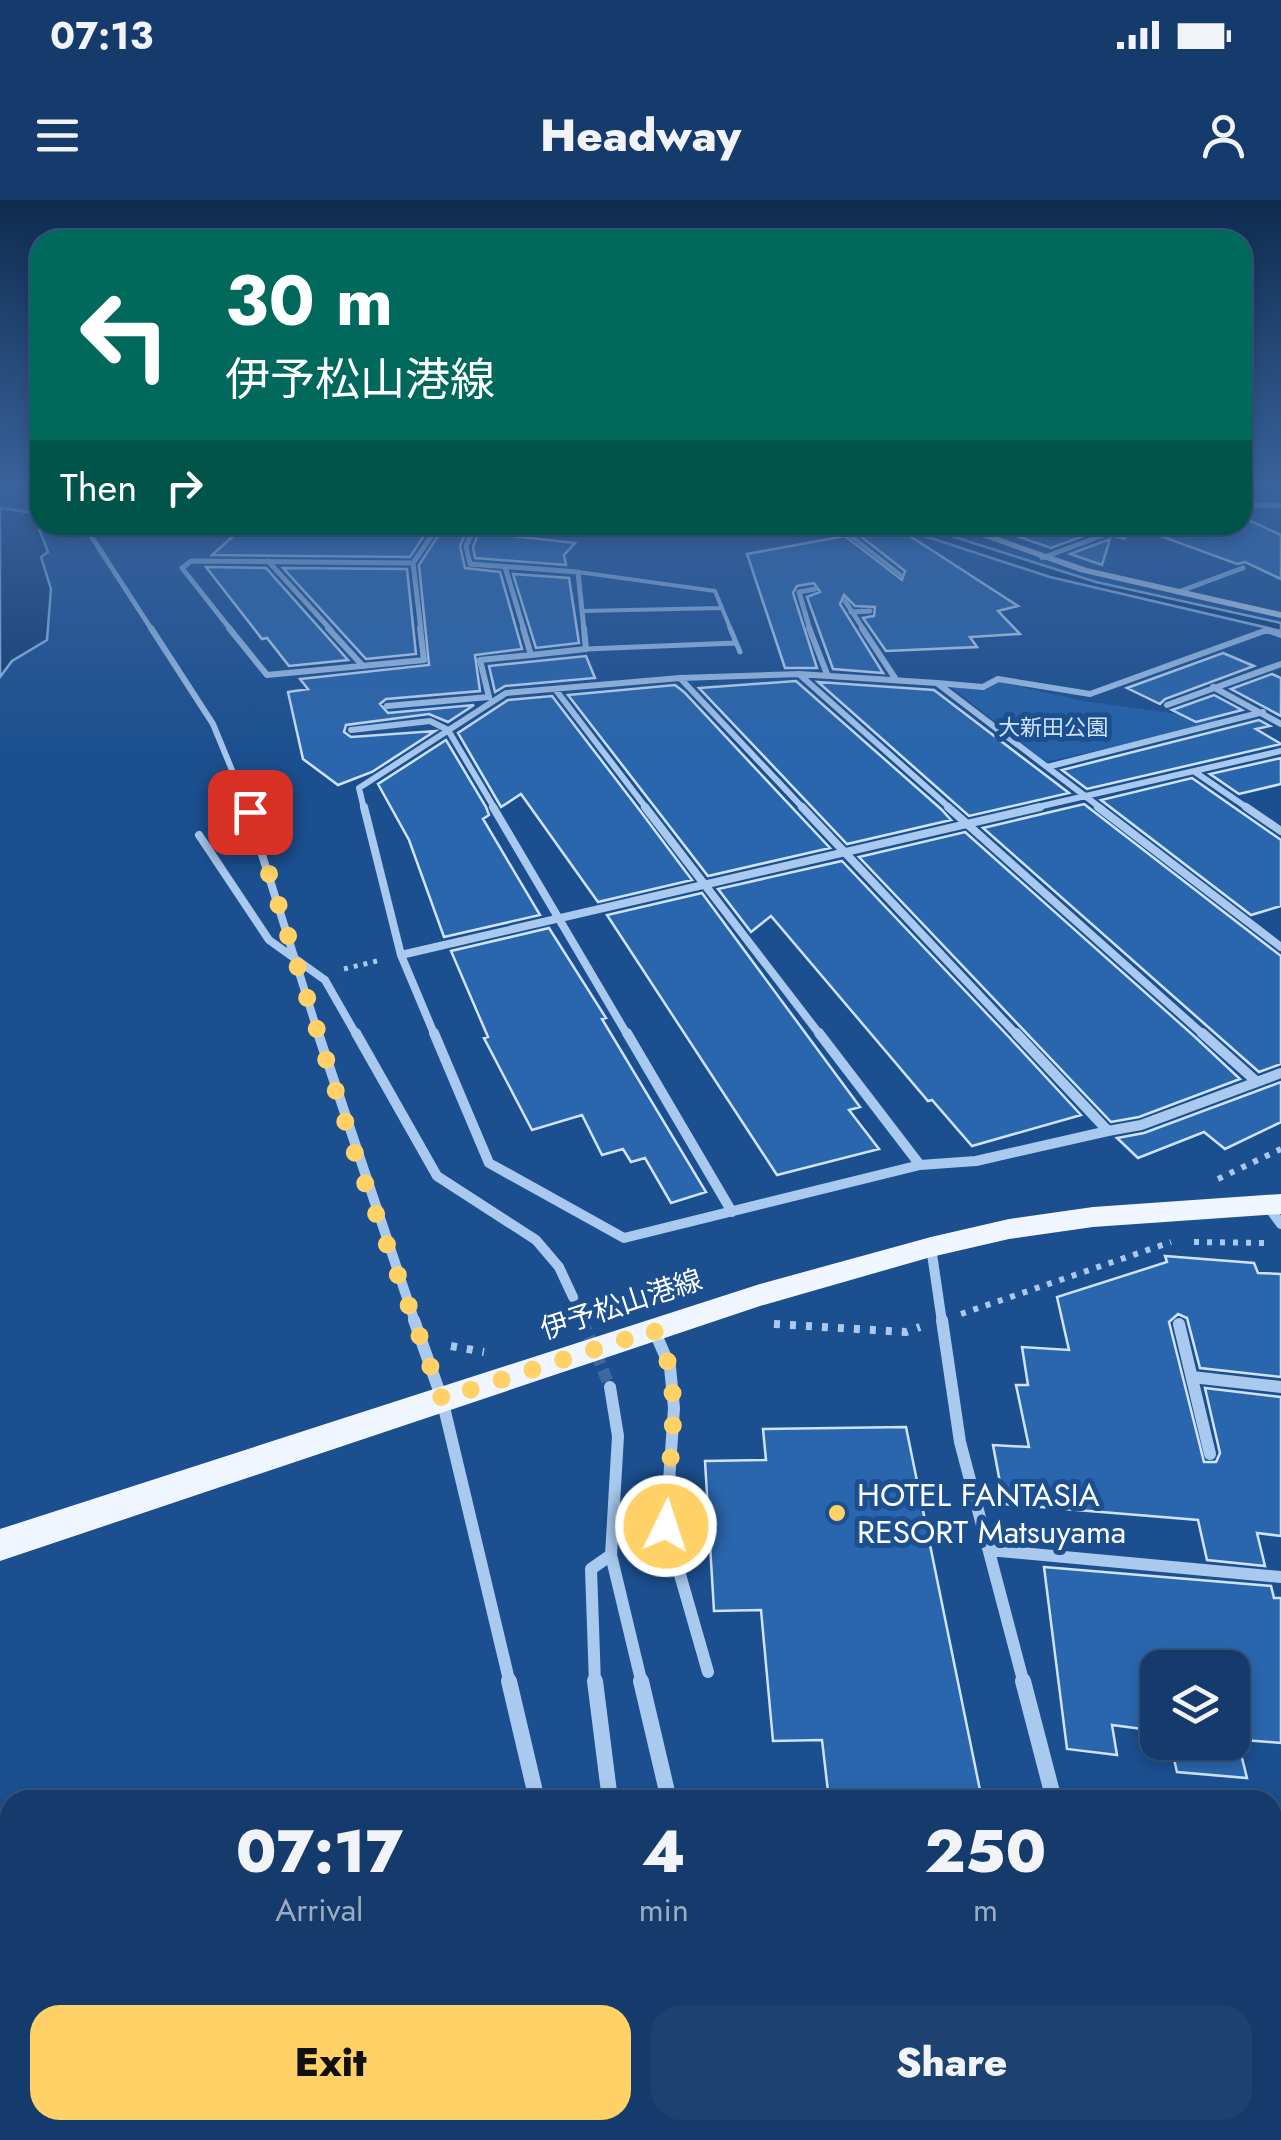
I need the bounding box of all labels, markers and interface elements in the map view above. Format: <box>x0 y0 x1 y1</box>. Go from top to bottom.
text: 07:13 <box>50 8 153 63</box>
text: Headway <box>540 103 741 168</box>
icon: menu <box>30 108 85 163</box>
icon: person <box>1196 108 1251 163</box>
text: 30 m <box>225 250 393 351</box>
icon: left <box>60 270 190 400</box>
text: 伊予松山港線 <box>225 347 495 412</box>
text: Then <box>60 460 137 515</box>
icon: right <box>157 460 212 515</box>
park label: 大新田公園 <box>998 711 1108 743</box>
pin <box>208 770 293 855</box>
icon: arrive <box>223 785 278 840</box>
street label: 伊予松山港線 <box>535 1259 707 1350</box>
place label: HOTEL FANTASIA RESORT Matsuyama <box>857 1472 1126 1555</box>
position arrow <box>614 1474 718 1578</box>
marker: HOTEL FANTASIA RESORT Matsuyama <box>826 1502 848 1524</box>
map controls <box>1140 1650 1250 1760</box>
button: layers <box>1140 1650 1250 1760</box>
text: 07:17 <box>236 1808 403 1895</box>
text: 4 <box>642 1808 686 1895</box>
text: 250 <box>924 1808 1046 1895</box>
text: Arrival <box>275 1887 363 1933</box>
text: min <box>639 1887 689 1933</box>
text: m <box>973 1887 998 1933</box>
button: Exit <box>30 2005 631 2120</box>
button: Share <box>651 2005 1252 2120</box>

